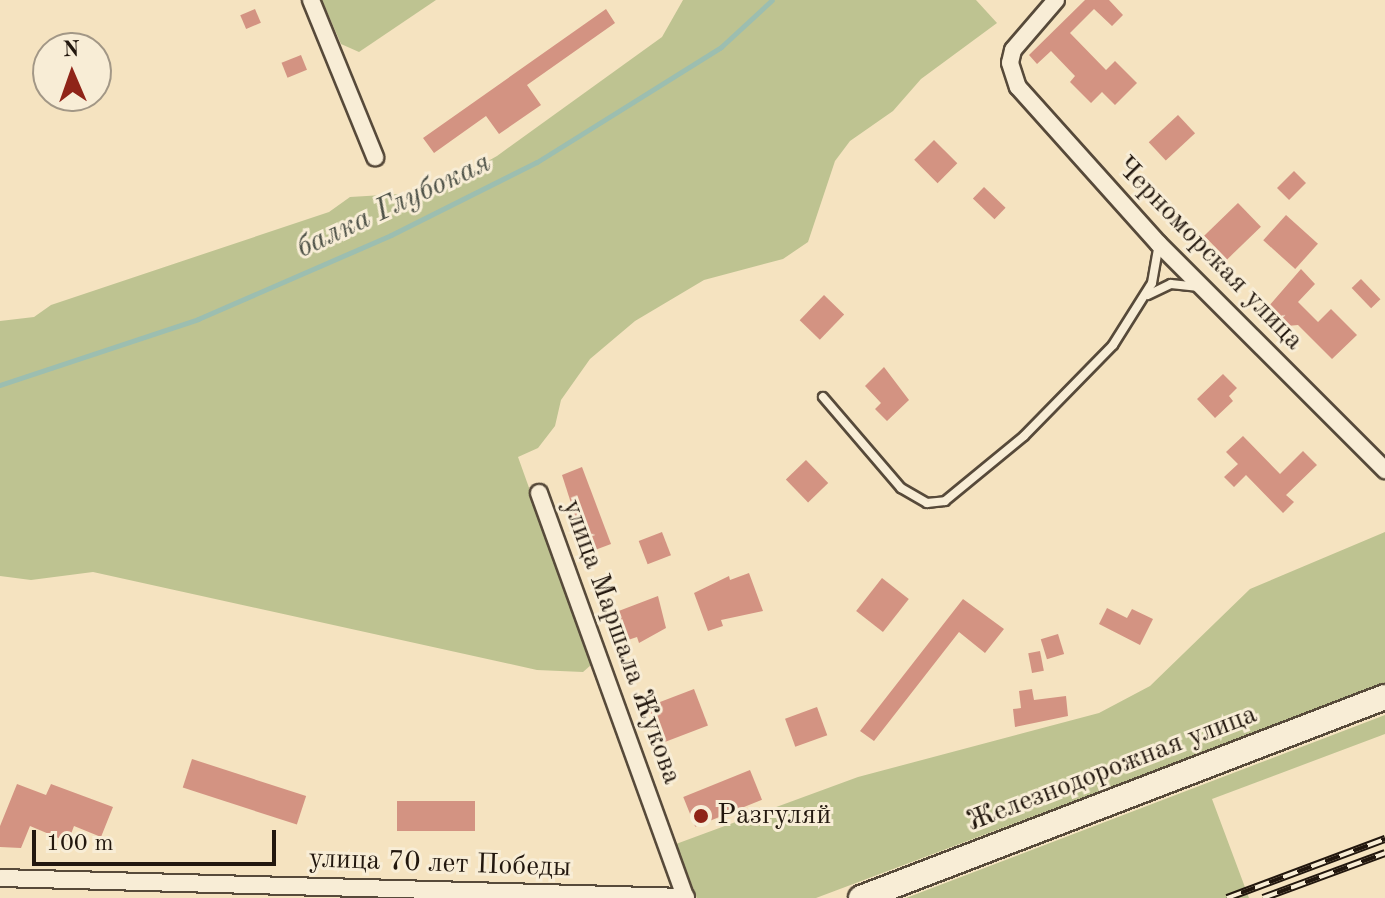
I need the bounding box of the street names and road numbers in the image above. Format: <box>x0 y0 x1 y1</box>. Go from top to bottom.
street label: Черноморская улица <box>1108 150 1310 358</box>
street label: улица Маршала Жукова <box>554 495 688 789</box>
street label: Железнодорожная улица <box>962 698 1262 840</box>
street label: улица 70 лет Победы <box>308 843 572 885</box>

